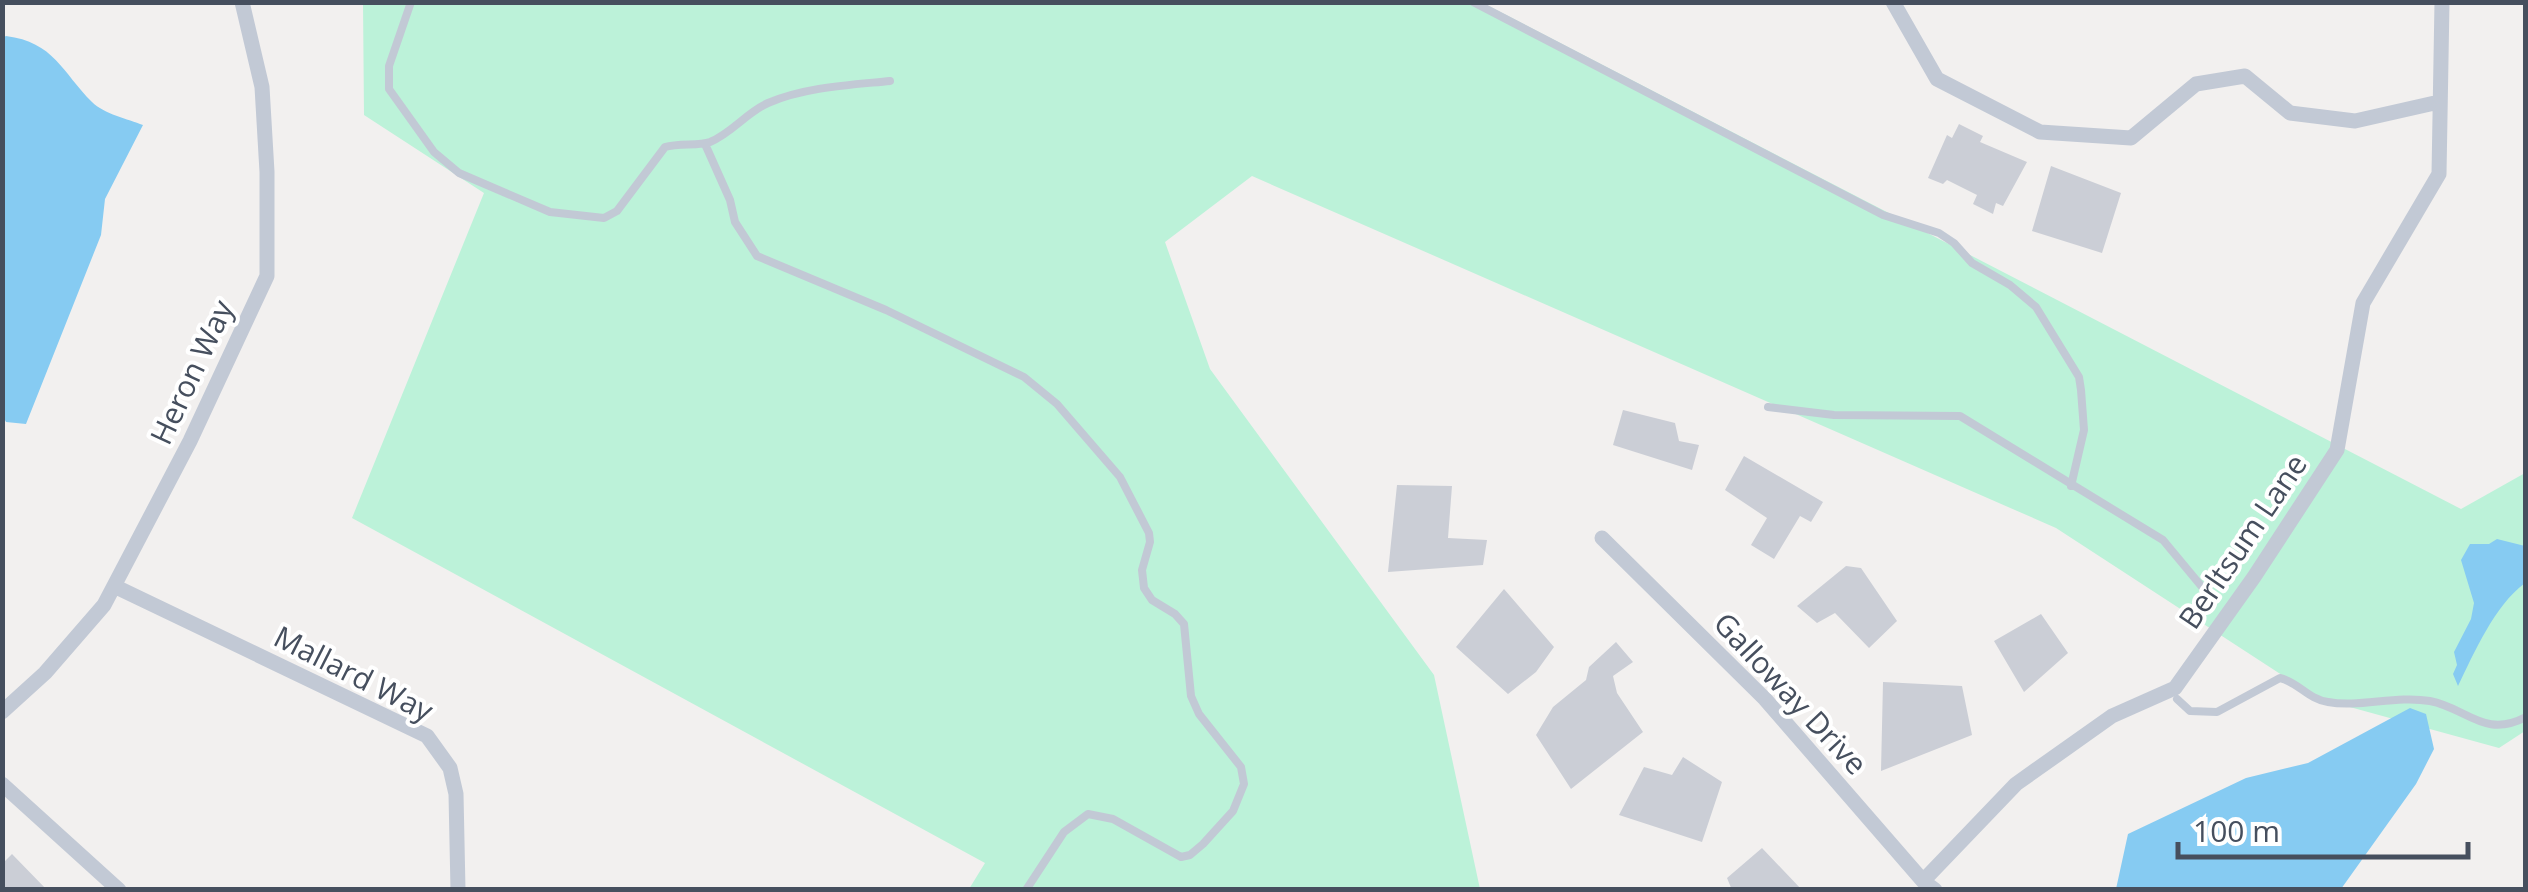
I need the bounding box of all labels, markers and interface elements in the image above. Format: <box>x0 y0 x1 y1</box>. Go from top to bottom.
street label: Heron Way <box>140 292 243 451</box>
street label: Berltsum Lane <box>2168 446 2316 636</box>
street label: Galloway Drive <box>1705 603 1877 783</box>
street label: Mallard Way <box>267 615 441 731</box>
scale bar <box>2178 797 2468 859</box>
text: 100 m <box>2193 810 2280 851</box>

